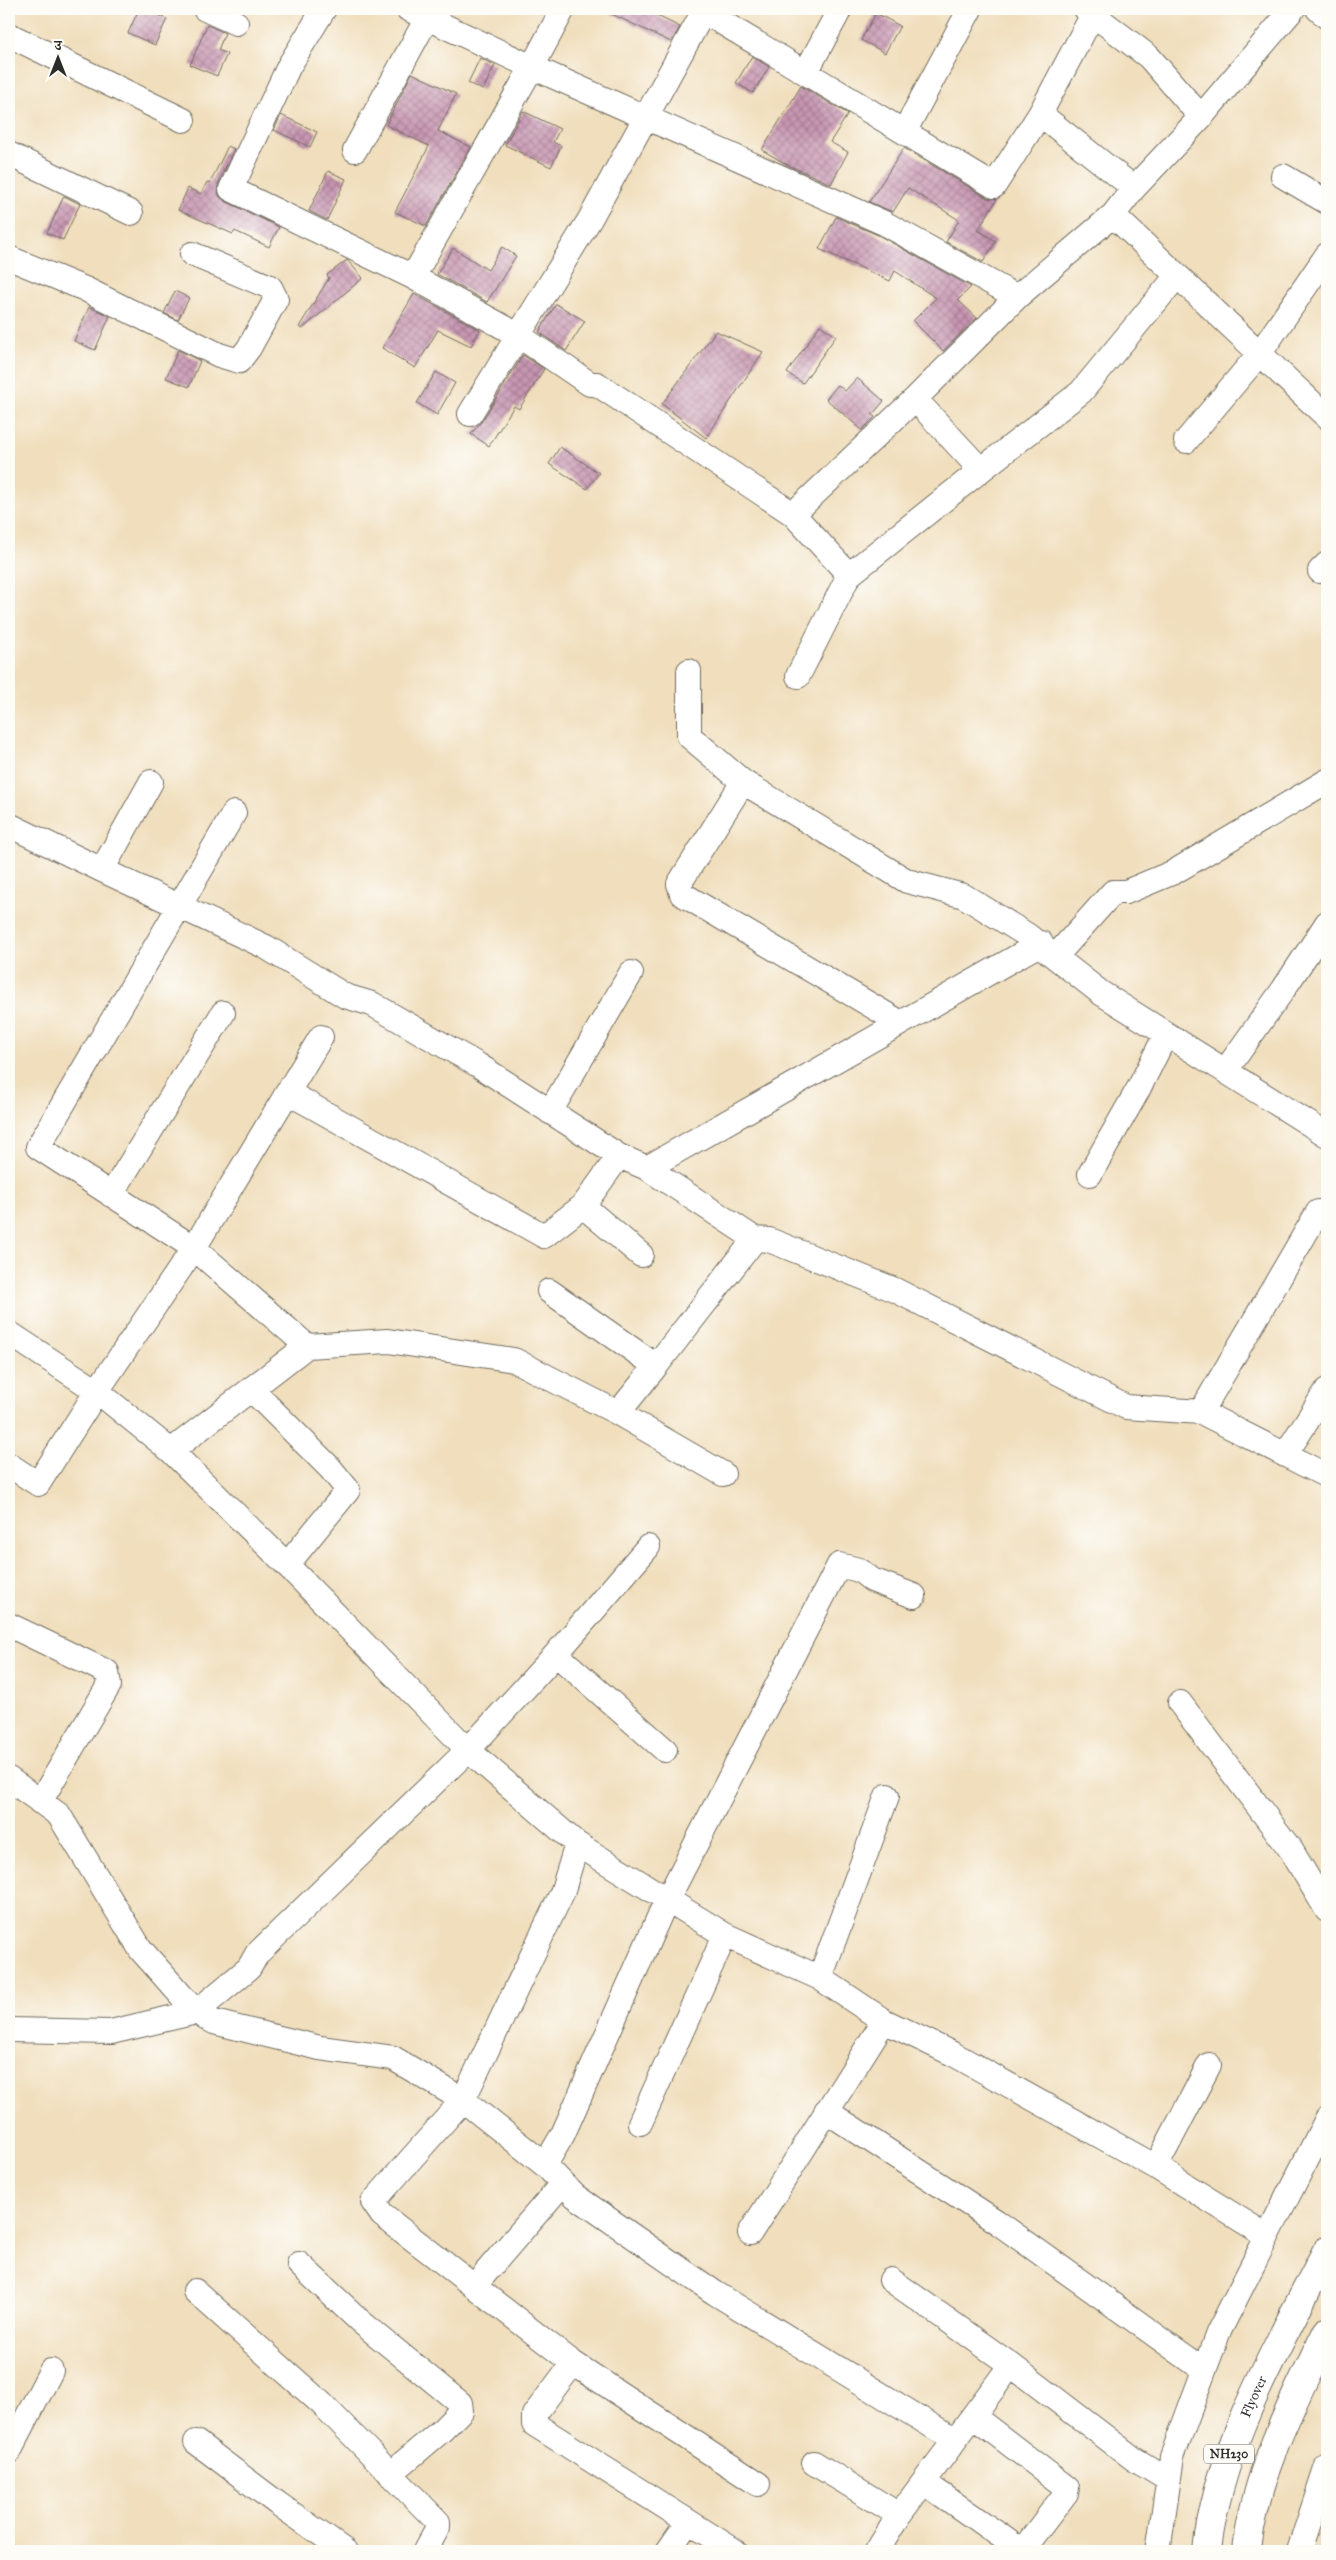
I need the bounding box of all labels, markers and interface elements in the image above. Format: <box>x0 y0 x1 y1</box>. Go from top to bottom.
north arrow <box>32 32 82 82</box>
text: उ <box>53 37 62 54</box>
street label: Flyover <box>1237 2372 1271 2420</box>
road number: NH230 <box>1204 2444 1254 2464</box>

